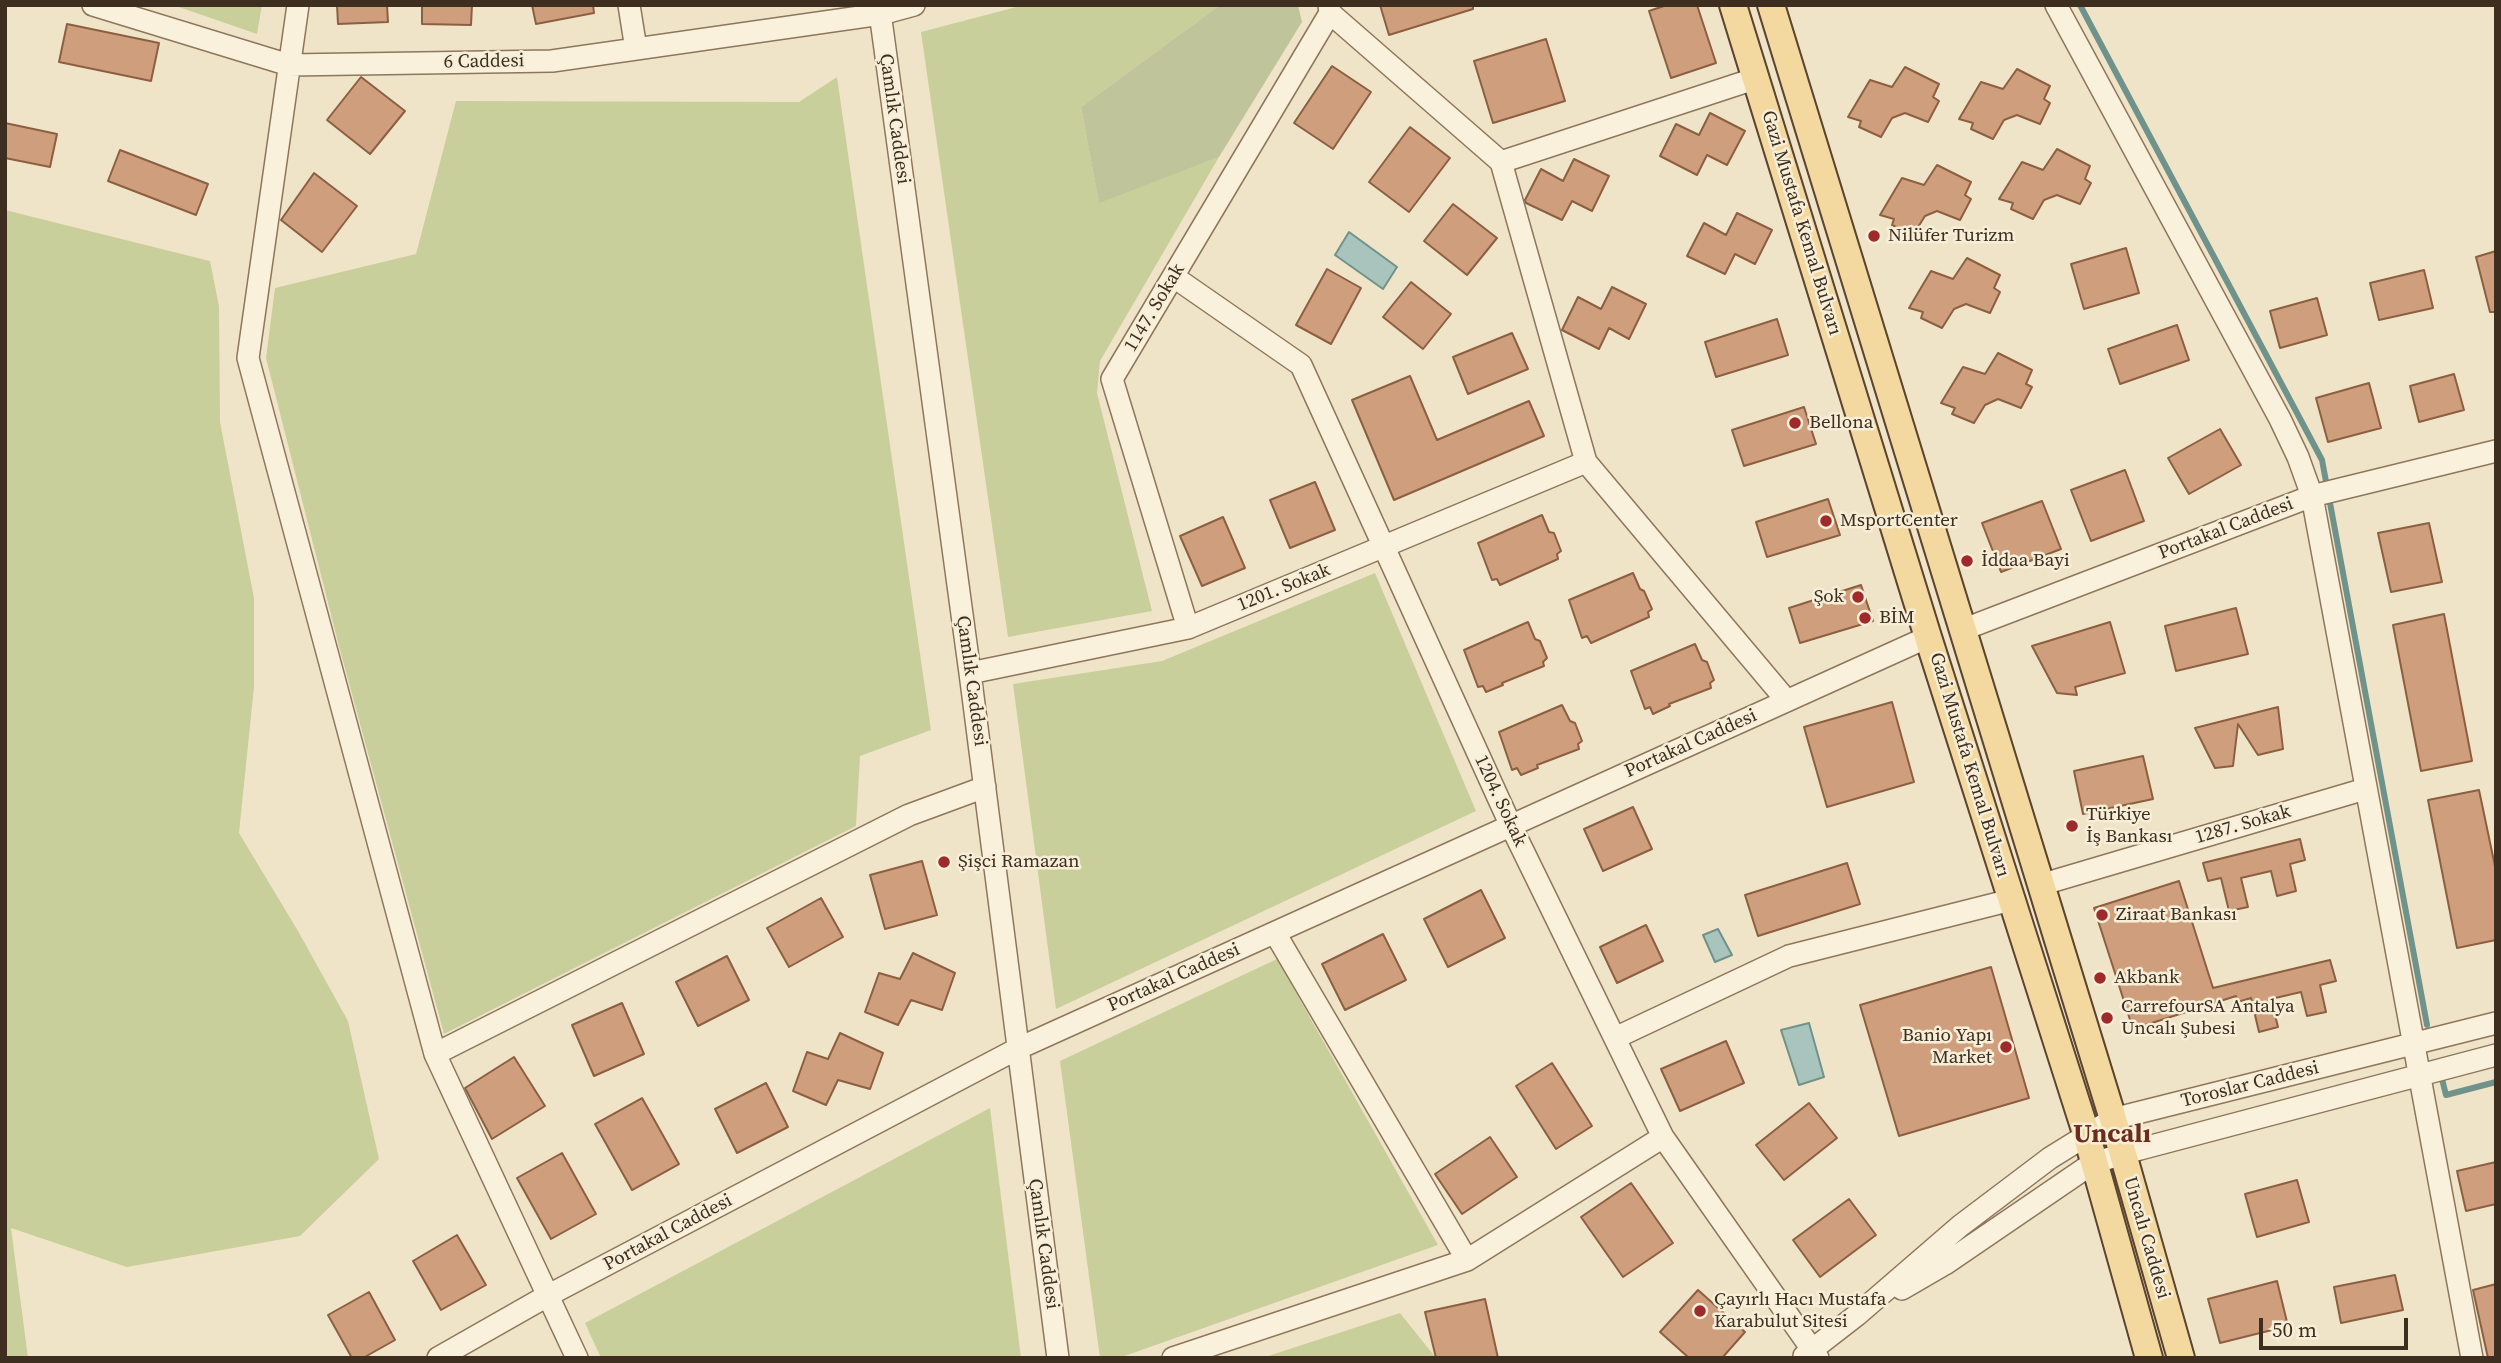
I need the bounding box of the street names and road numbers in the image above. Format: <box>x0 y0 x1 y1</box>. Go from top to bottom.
street label: 6 Caddesi <box>443 50 525 74</box>
street label: Çamlık Caddesi <box>874 52 914 186</box>
street label: Gazi Mustafa Kemal Bulvarı <box>1756 108 1846 338</box>
street label: 1147. Sokak <box>1120 260 1190 356</box>
street label: Portakal Caddesi <box>2155 493 2297 565</box>
street label: 1201. Sokak <box>1234 559 1334 617</box>
street label: Çamlık Caddesi <box>951 614 991 748</box>
street label: Gazi Mustafa Kemal Bulvarı <box>1924 650 2014 880</box>
street label: Portakal Caddesi <box>1621 705 1761 783</box>
street label: 1204. Sokak <box>1469 752 1531 850</box>
street label: 1287. Sokak <box>2192 800 2294 850</box>
street label: Portakal Caddesi <box>1104 939 1244 1017</box>
street label: Toroslar Caddesi <box>2179 1057 2321 1113</box>
street label: Uncalı Caddesi <box>2118 1174 2174 1302</box>
street label: Çamlık Caddesi <box>1023 1177 1063 1311</box>
street label: Portakal Caddesi <box>600 1189 736 1277</box>

